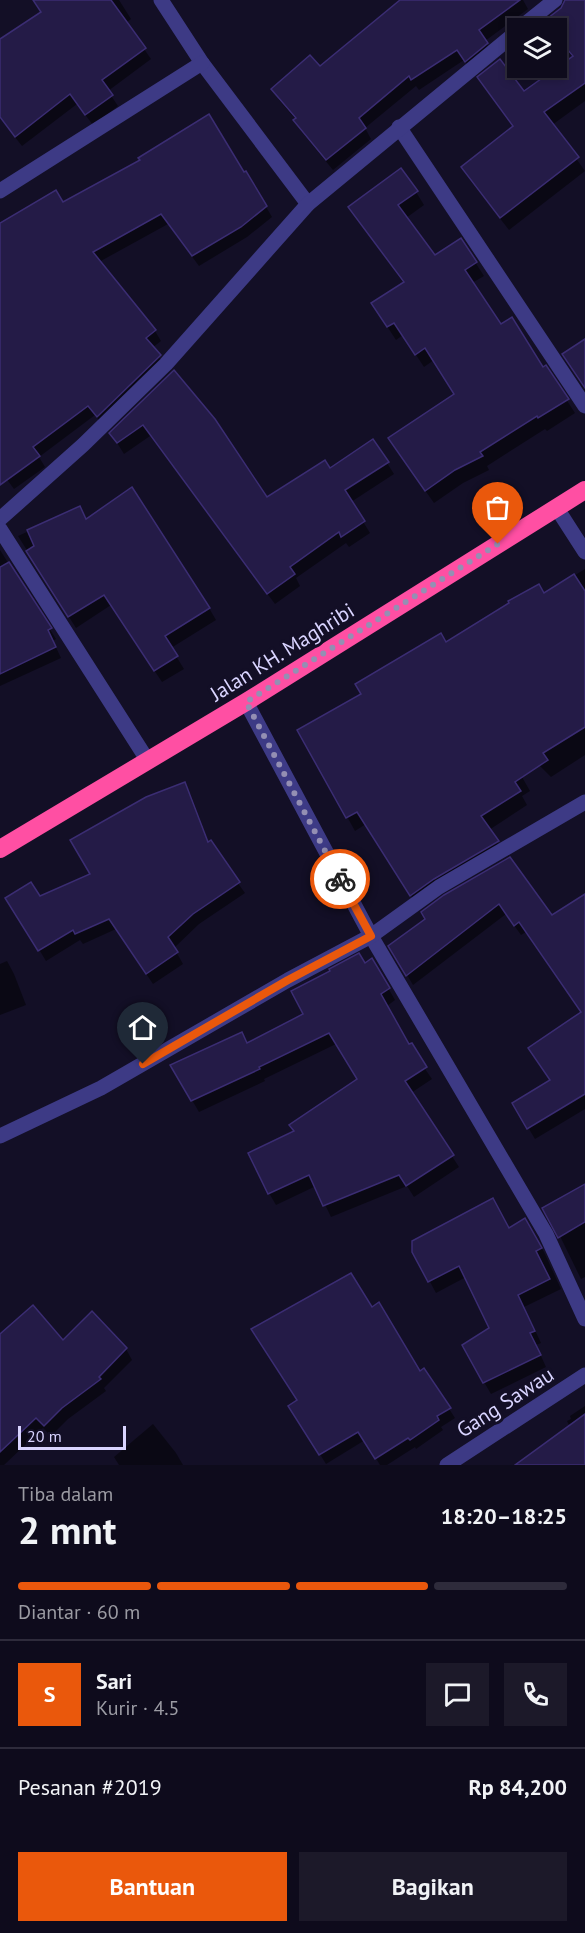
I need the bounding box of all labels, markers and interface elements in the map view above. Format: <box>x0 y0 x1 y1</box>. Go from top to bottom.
map controls <box>507 18 567 78</box>
button: layers <box>507 18 567 78</box>
pin <box>472 482 523 544</box>
icon: bag <box>481 491 514 524</box>
street label: Jalan KH. Maghribi <box>204 597 359 708</box>
courier <box>310 849 370 909</box>
icon: bike <box>324 863 357 896</box>
pin <box>117 1002 168 1064</box>
icon: home <box>126 1011 159 1044</box>
street label: Gang Sawau <box>451 1361 559 1443</box>
scale bar <box>18 1423 126 1450</box>
text: 20 m <box>27 1426 62 1446</box>
text: Tiba dalam <box>18 1481 113 1507</box>
text: 18:20–18:25 <box>441 1502 567 1530</box>
text: 2 mnt <box>18 1504 116 1555</box>
text: Diantar · 60 m <box>18 1599 140 1625</box>
button: chat <box>426 1663 489 1726</box>
button: phone <box>504 1663 567 1726</box>
text: Sari <box>96 1667 132 1695</box>
text: S <box>44 1680 55 1708</box>
text: Kurir · 4.5 <box>96 1695 179 1721</box>
text: Pesanan #2019 <box>18 1773 162 1801</box>
text: Rp 84,200 <box>468 1773 567 1801</box>
button: Bantuan <box>18 1852 287 1921</box>
button: Bagikan <box>299 1852 567 1921</box>

